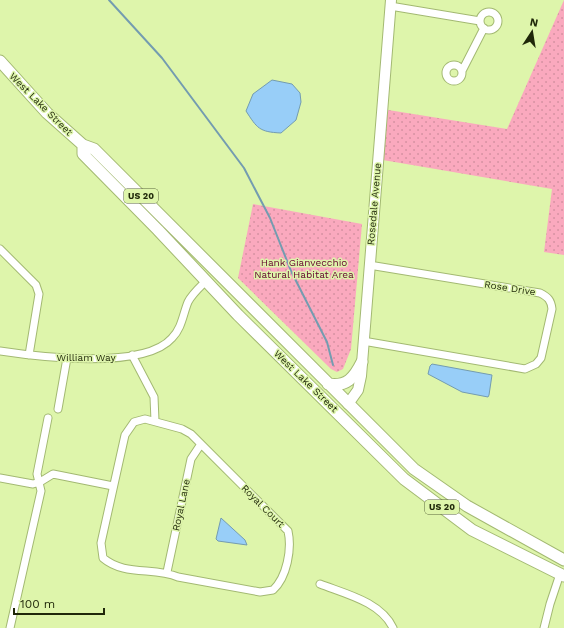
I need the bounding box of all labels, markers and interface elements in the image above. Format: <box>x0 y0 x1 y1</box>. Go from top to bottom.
north arrow <box>512 12 552 52</box>
text: N <box>529 16 539 30</box>
street label: West Lake Street <box>7 70 75 138</box>
street label: Rosedale Avenue <box>365 162 383 246</box>
road number: US 20 <box>124 189 158 203</box>
park label: Hank Gianvecchio Natural Habitat Area <box>254 257 354 280</box>
street label: Rose Drive <box>484 279 537 298</box>
street label: West Lake Street <box>272 348 341 415</box>
street label: William Way <box>56 352 116 363</box>
street label: Royal Lane <box>170 478 192 532</box>
street label: Royal Court <box>239 482 287 530</box>
road number: US 20 <box>425 500 459 514</box>
scale bar <box>14 590 104 616</box>
text: 100 m <box>20 597 55 611</box>

